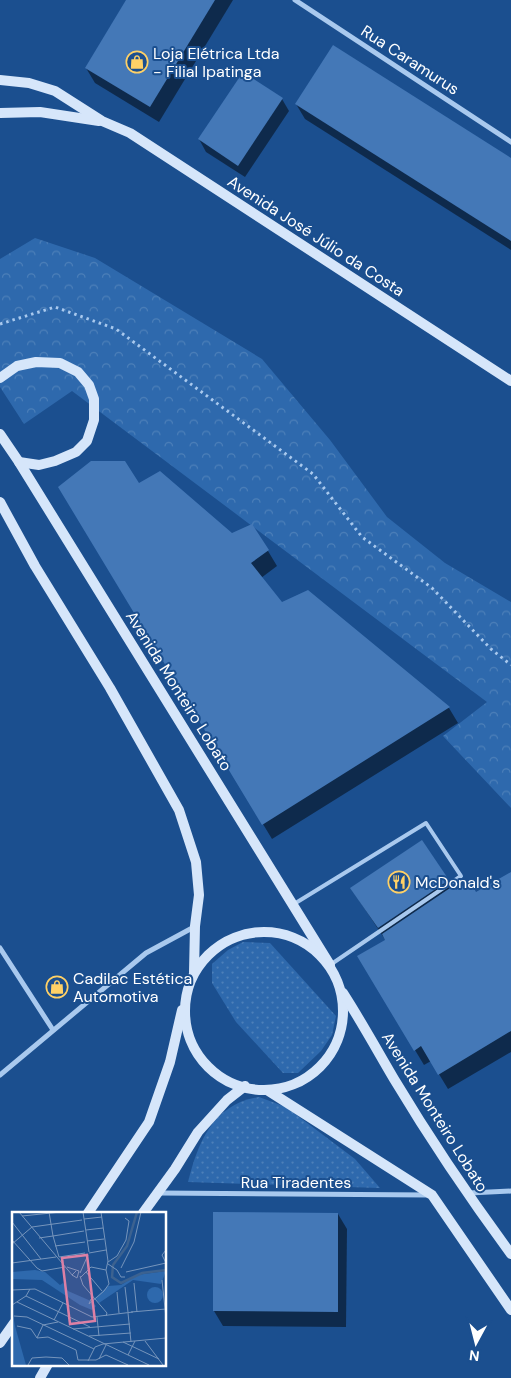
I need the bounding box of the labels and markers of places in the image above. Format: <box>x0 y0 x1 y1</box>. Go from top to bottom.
place label: Loja Elétrica Ltda - Filial Ipatinga <box>153 43 279 82</box>
shop icon: Loja Elétrica Ltda - Filial Ipatinga <box>125 50 149 74</box>
restaurant icon: McDonald's <box>387 870 411 894</box>
place label: McDonald's <box>415 872 500 893</box>
place label: Cadilac Estética Automotiva <box>73 968 192 1007</box>
shop icon: Cadilac Estética Automotiva <box>45 975 69 999</box>

